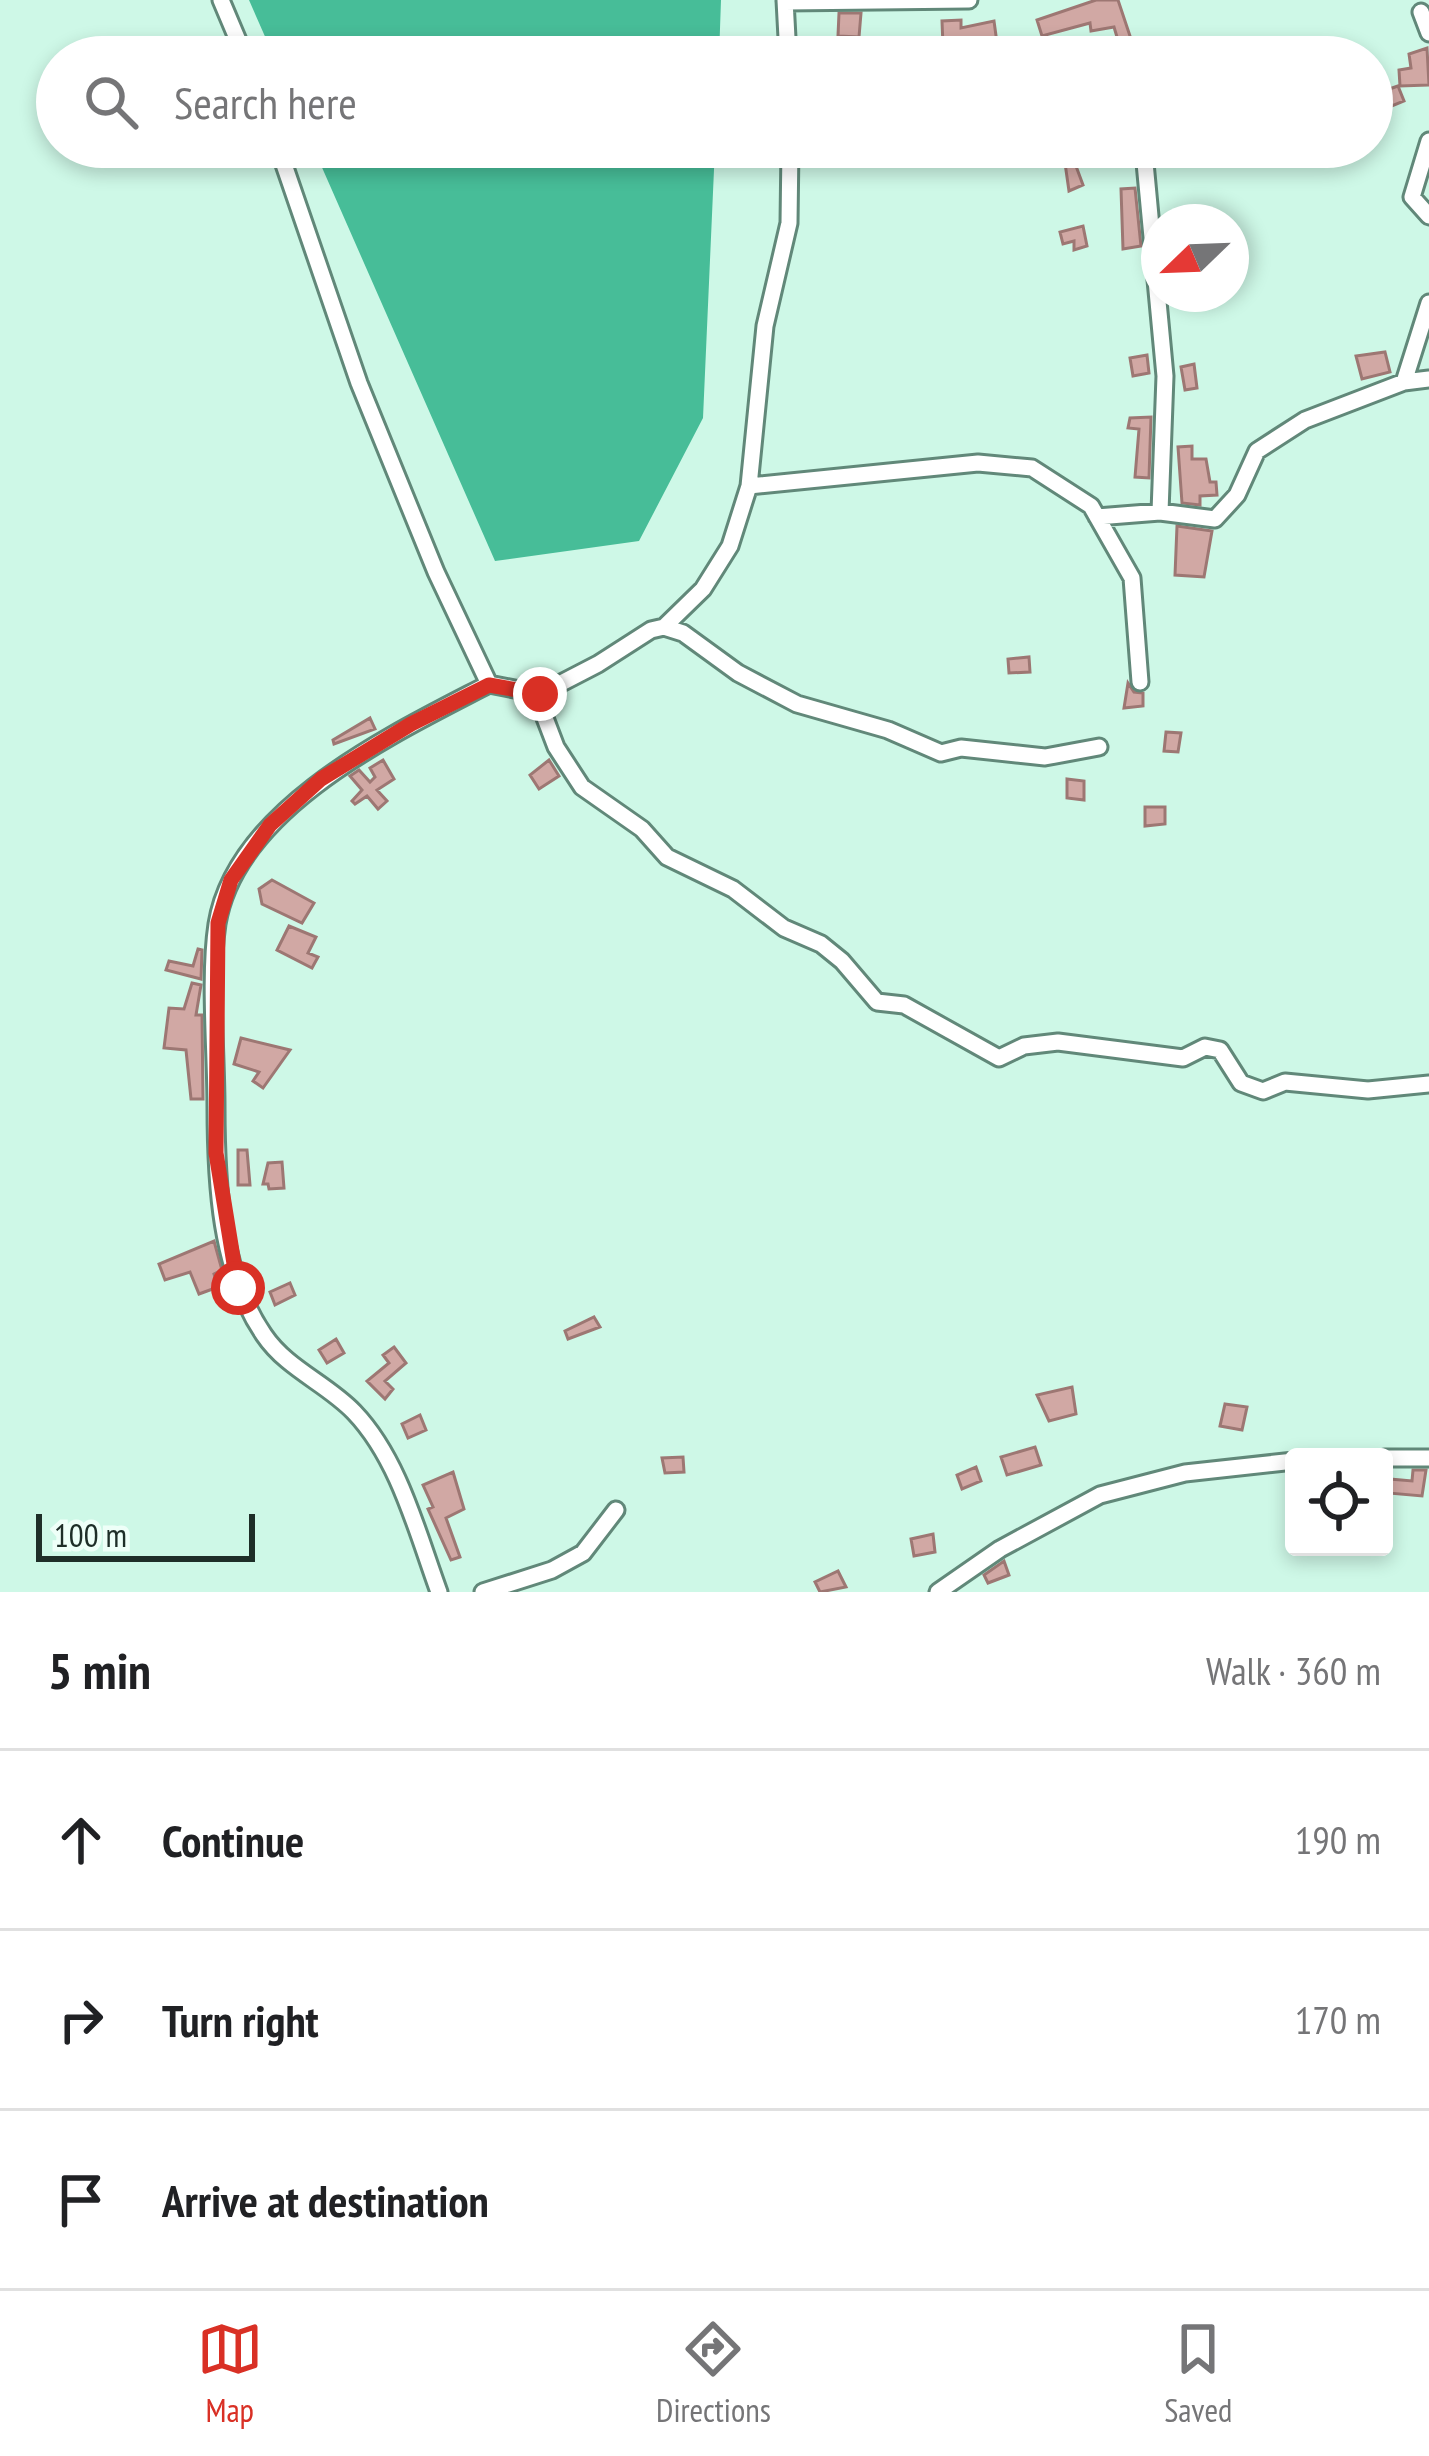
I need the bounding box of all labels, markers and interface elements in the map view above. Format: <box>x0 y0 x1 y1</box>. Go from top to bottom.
search box <box>36 36 1393 168</box>
icon: search <box>78 69 144 135</box>
text: Search here <box>174 73 357 131</box>
north arrow <box>1141 204 1249 312</box>
route end <box>513 667 567 721</box>
route start <box>211 1261 265 1315</box>
map controls <box>1285 1448 1393 1556</box>
button: locate <box>1285 1448 1393 1556</box>
scale bar <box>36 1508 255 1561</box>
text: 100 m <box>54 1513 127 1556</box>
text: 5 min <box>48 1637 151 1703</box>
text: Walk · 360 m <box>1206 1645 1381 1696</box>
icon: ahead <box>48 1807 114 1873</box>
text: Continue <box>162 1811 304 1869</box>
text: 190 m <box>1295 1814 1381 1865</box>
icon: right <box>48 1987 114 2053</box>
text: Turn right <box>162 1991 319 2049</box>
text: 170 m <box>1295 1994 1381 2045</box>
icon: arrive <box>48 2167 114 2233</box>
text: Arrive at destination <box>162 2171 489 2229</box>
tab: Map <box>197 2316 263 2431</box>
tab: Directions <box>656 2316 771 2431</box>
tab: Saved <box>1164 2316 1232 2431</box>

